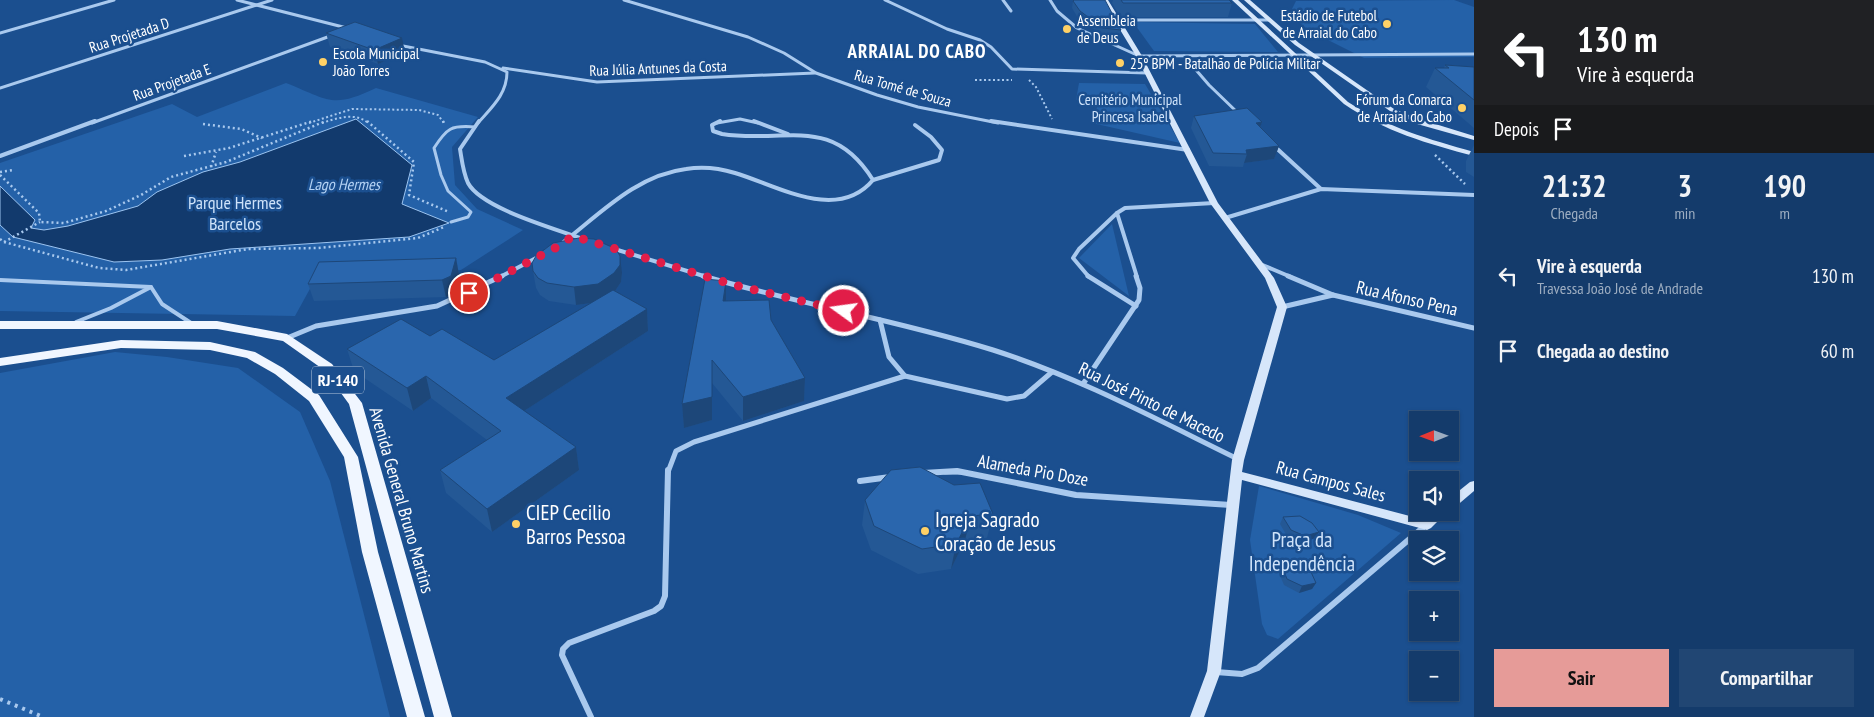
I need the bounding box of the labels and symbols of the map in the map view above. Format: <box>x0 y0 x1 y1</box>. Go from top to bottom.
place label: Estádio de Futebol de Arraial do Cabo <box>1281 6 1377 42</box>
place label: Assembleia de Deus <box>1077 11 1136 47</box>
street label: Rua Projetada D <box>87 13 171 57</box>
marker: Estádio de Futebol de Arraial do Cabo <box>1381 18 1393 30</box>
marker: Assembleia de Deus <box>1061 23 1073 35</box>
district label: ARRAIAL DO CABO <box>846 39 987 63</box>
place label: Escola Municipal João Torres <box>332 44 420 80</box>
place label: 25º BPM - Batalhão de Polícia Militar <box>1130 54 1321 73</box>
marker: Escola Municipal João Torres <box>317 56 329 68</box>
street label: Rua Júlia Antunes da Costa <box>589 56 727 80</box>
marker: 25º BPM - Batalhão de Polícia Militar <box>1114 57 1126 69</box>
street label: Rua Projetada E <box>130 59 214 105</box>
street label: Rua Tomé de Souza <box>852 65 954 111</box>
park label: Cemitério Municipal Princesa Isabel <box>1078 90 1182 126</box>
place label: Fórum da Comarca de Arraial do Cabo <box>1356 90 1452 126</box>
marker: Fórum da Comarca de Arraial do Cabo <box>1456 102 1468 114</box>
water label: Lago Hermes <box>308 174 382 194</box>
park label: Parque Hermes Barcelos <box>188 191 282 235</box>
pin <box>448 272 490 314</box>
street label: Rua Afonso Pena <box>1354 275 1460 321</box>
position arrow <box>817 284 869 336</box>
street label: Rua José Pinto de Macedo <box>1075 357 1229 448</box>
road number: RJ-140 <box>312 366 364 394</box>
street label: Avenida General Bruno Martins <box>364 404 440 596</box>
north arrow <box>1409 411 1459 461</box>
street label: Alameda Pio Doze <box>976 449 1090 491</box>
street label: Rua Campos Sales <box>1274 455 1388 507</box>
place label: CIEP Cecilio Barros Pessoa <box>526 499 626 550</box>
place label: Igreja Sagrado Coração de Jesus <box>935 506 1056 557</box>
marker: CIEP Cecilio Barros Pessoa <box>510 518 522 530</box>
marker: Igreja Sagrado Coração de Jesus <box>919 525 931 537</box>
park label: Praça da Independência <box>1249 526 1355 577</box>

